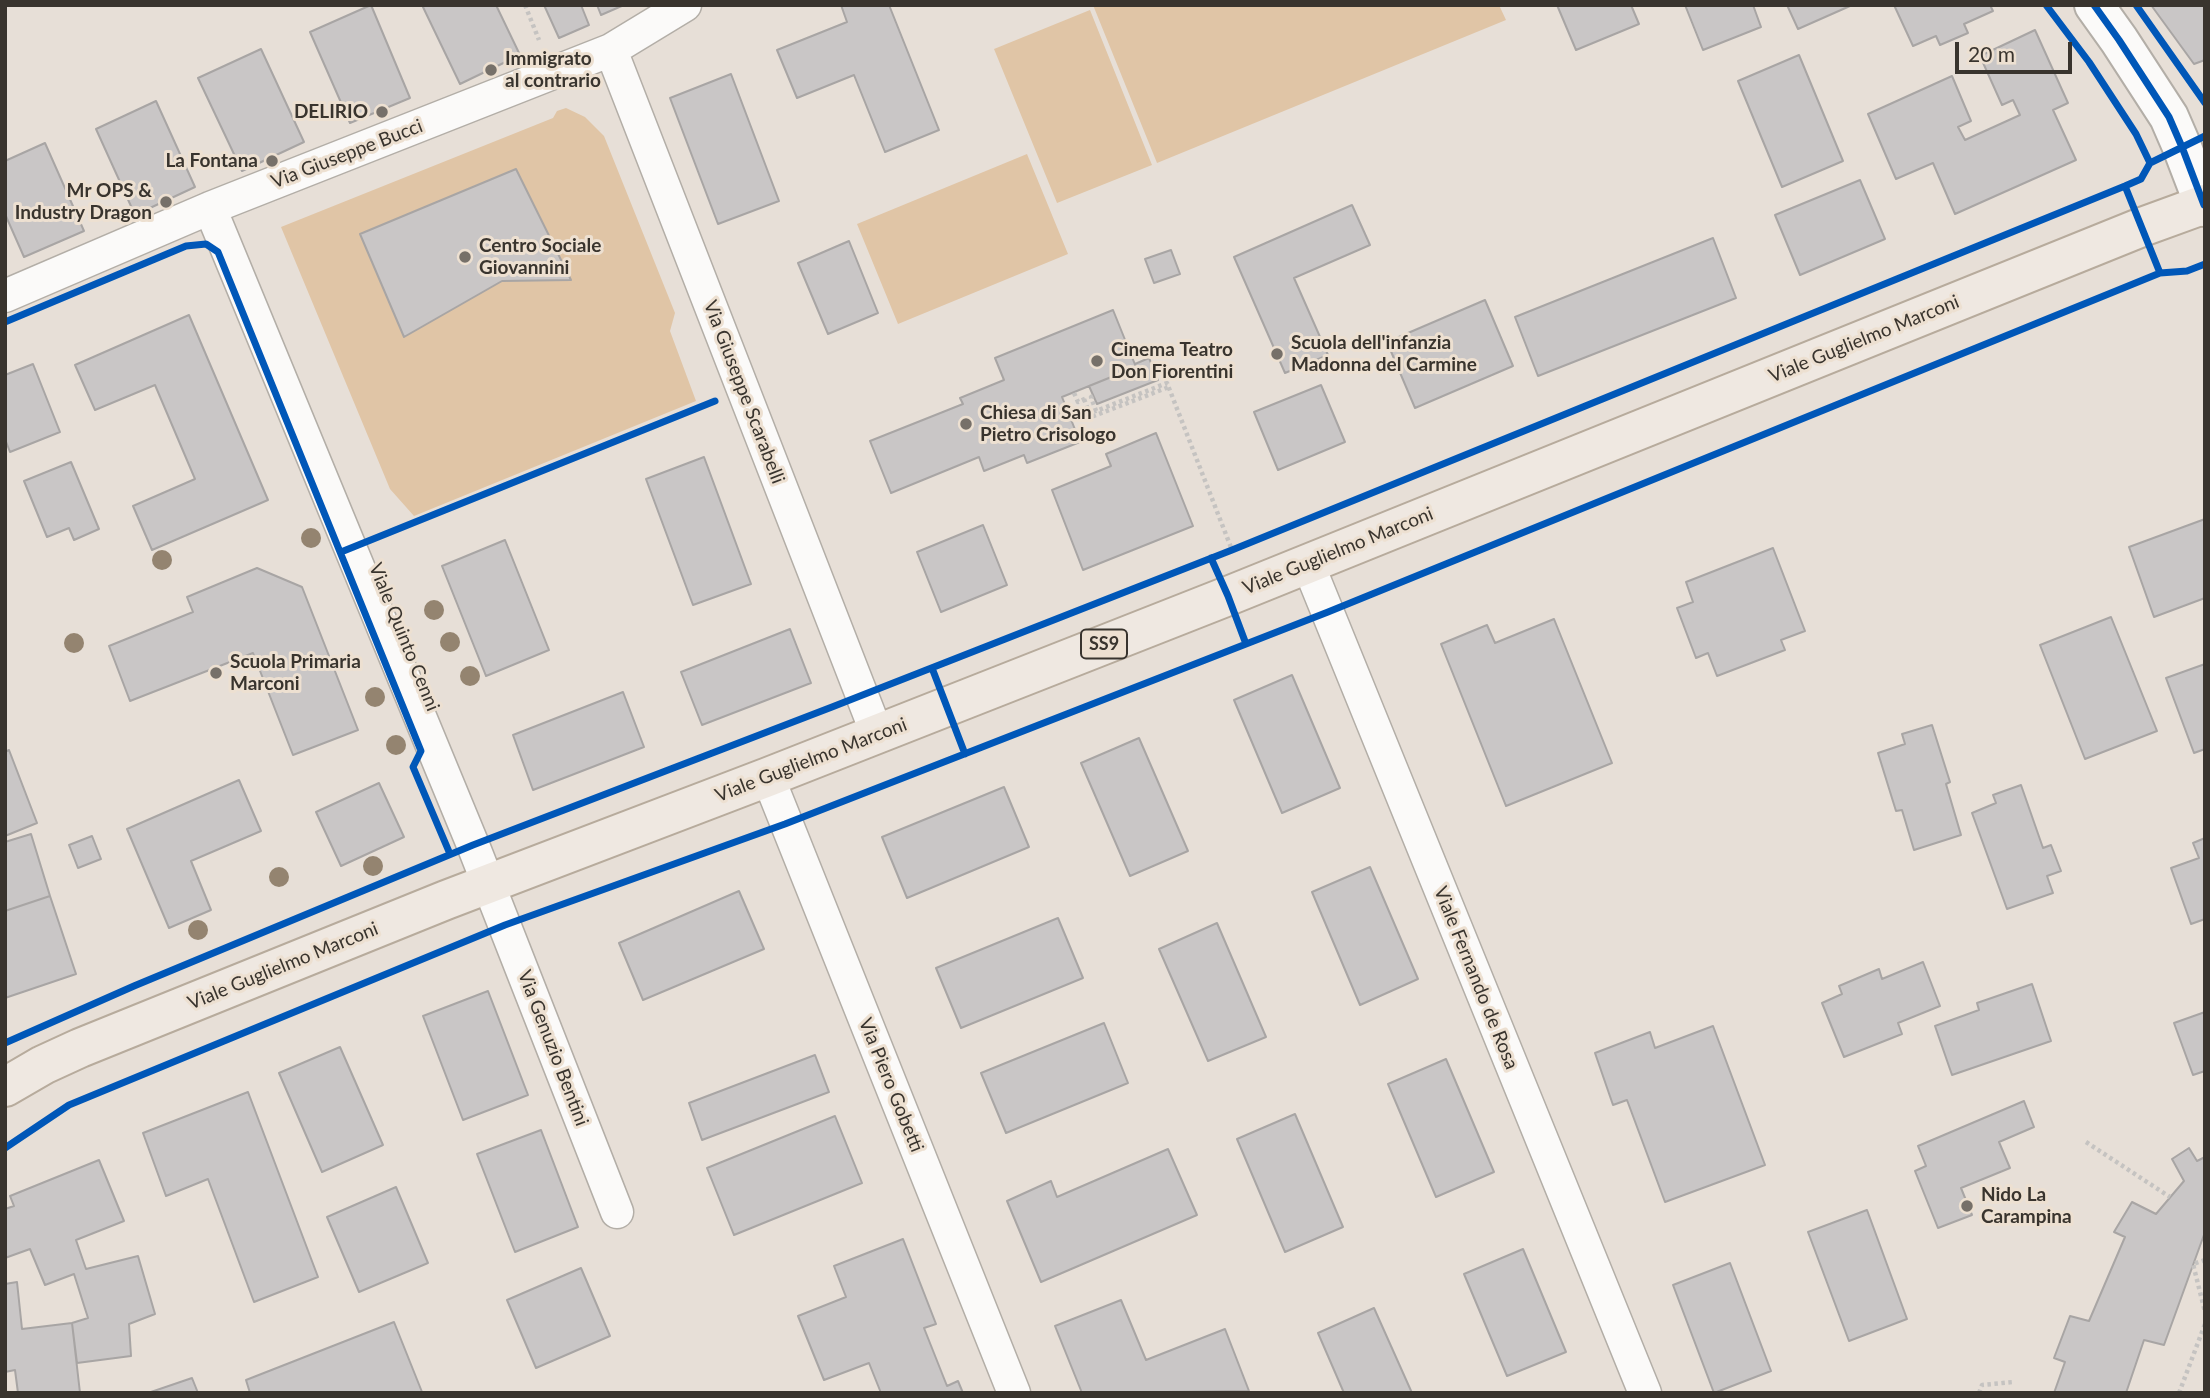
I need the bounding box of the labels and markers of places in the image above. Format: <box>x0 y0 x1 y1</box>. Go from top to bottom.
place label: Immigrato al contrario <box>505 48 601 92</box>
marker: Immigrato al contrario <box>483 62 499 78</box>
place label: DELIRIO <box>294 101 368 123</box>
marker: DELIRIO <box>374 104 390 120</box>
place label: La Fontana <box>165 150 258 172</box>
marker: La Fontana <box>264 153 280 169</box>
place label: Mr OPS & Industry Dragon <box>15 180 152 224</box>
marker: Mr OPS & Industry Dragon <box>158 194 174 210</box>
place label: Centro Sociale Giovannini <box>479 235 601 279</box>
marker: Centro Sociale Giovannini <box>457 249 473 265</box>
place label: Scuola dell'infanzia Madonna del Carmine <box>1291 332 1477 376</box>
place label: Cinema Teatro Don Fiorentini <box>1111 339 1233 383</box>
marker: Scuola dell'infanzia Madonna del Carmine <box>1269 346 1285 362</box>
marker: Cinema Teatro Don Fiorentini <box>1089 353 1105 369</box>
place label: Chiesa di San Pietro Crisologo <box>980 402 1116 446</box>
marker: Chiesa di San Pietro Crisologo <box>958 416 974 432</box>
place label: Scuola Primaria Marconi <box>230 651 361 695</box>
marker: Scuola Primaria Marconi <box>208 665 224 681</box>
place label: Nido La Carampina <box>1981 1184 2072 1228</box>
marker: Nido La Carampina <box>1959 1198 1975 1214</box>

